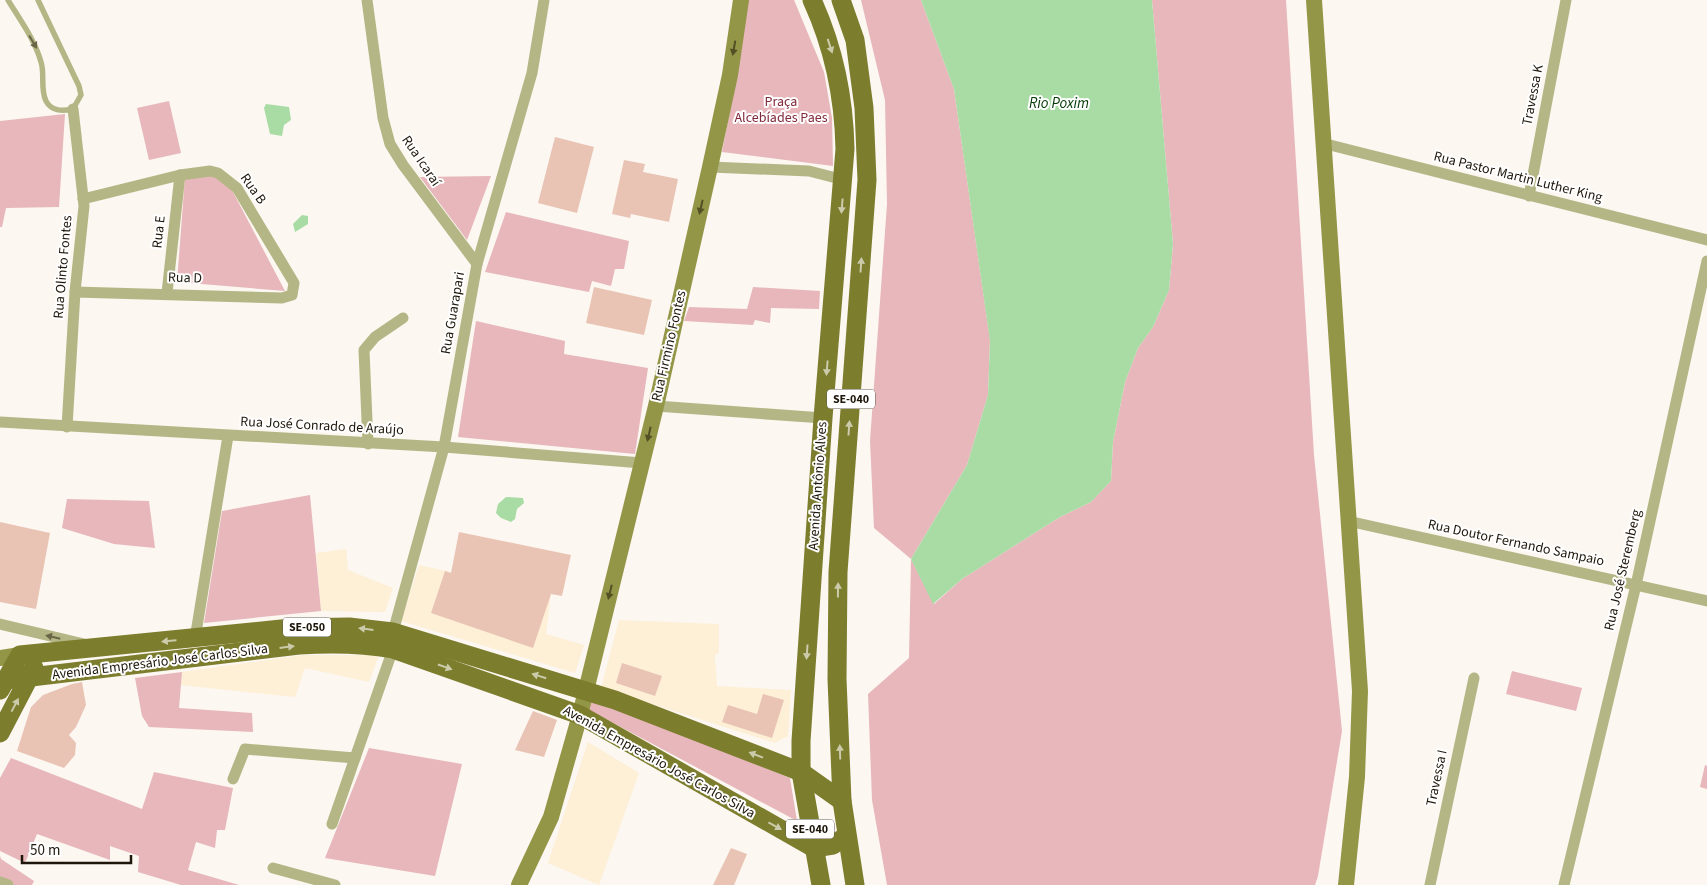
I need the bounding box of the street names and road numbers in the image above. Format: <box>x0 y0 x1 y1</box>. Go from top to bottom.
street label: Travessa K <box>1517 62 1549 127</box>
street label: Rua Icaraí <box>397 132 446 191</box>
street label: Rua Pastor Martin Luther King <box>1431 146 1605 208</box>
street label: Rua B <box>235 169 271 209</box>
street label: Rua Olinto Fontes <box>49 214 77 320</box>
street label: Rua E <box>147 215 171 249</box>
street label: Rua D <box>168 267 202 289</box>
street label: Rua Guarapari <box>436 270 470 356</box>
street label: Rua Firmino Fontes <box>647 289 691 403</box>
road number: SE-040 <box>827 389 875 408</box>
street label: Rua José Conrado de Araújo <box>240 412 404 440</box>
street label: Avenida Antônio Alves <box>804 421 832 551</box>
street label: Rua José Steremberg <box>1599 507 1647 633</box>
street label: Rua Doutor Fernando Sampaio <box>1426 515 1606 571</box>
road number: SE-050 <box>283 618 331 636</box>
street label: Avenida Empresário José Carlos Silva <box>51 639 269 685</box>
street label: Avenida Empresário José Carlos Silva <box>559 701 759 823</box>
street label: Travessa I <box>1421 748 1453 808</box>
road number: SE-040 <box>786 820 834 839</box>

